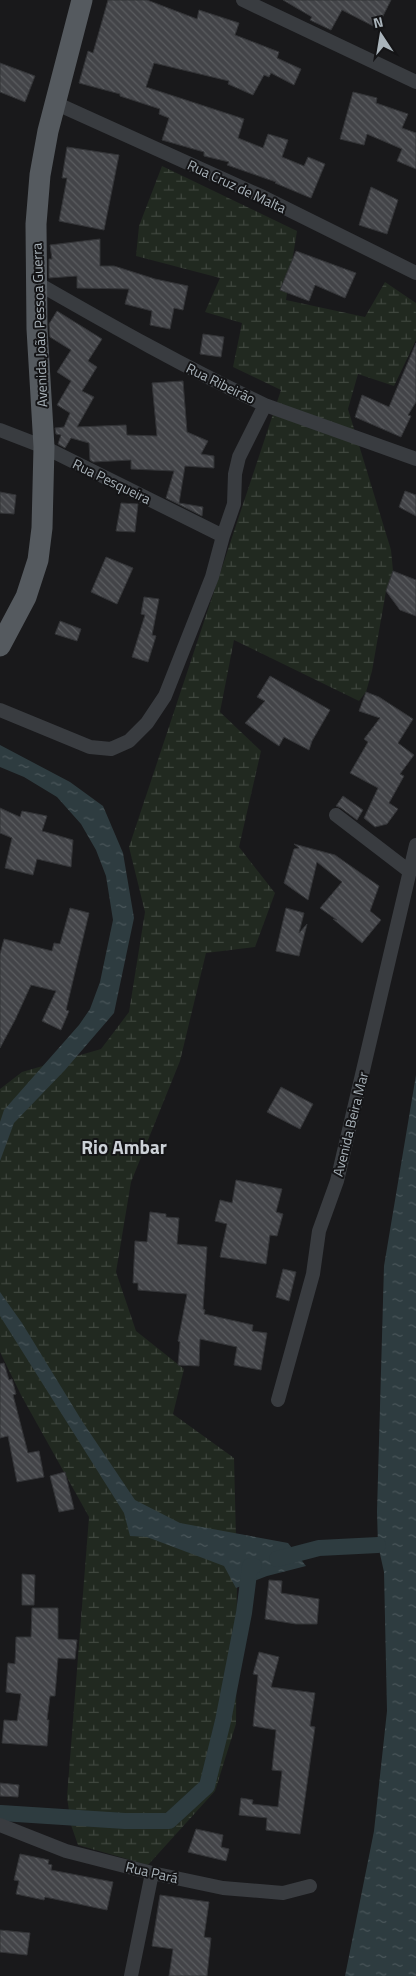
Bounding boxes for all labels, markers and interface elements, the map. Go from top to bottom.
north arrow [356,10,406,60]
text: N [371,11,385,33]
street label: Rua Cruz de Malta [184,154,290,218]
street label: Avenida João Pessoa Guerra [26,242,52,408]
street label: Rua Ribeirão [183,357,259,409]
street label: Rua Pesqueira [69,453,155,509]
street label: Avenida Beira Mar [327,1069,373,1179]
district label: Rio Ambar [81,1132,167,1161]
street label: Rua Pará [124,1856,180,1888]

